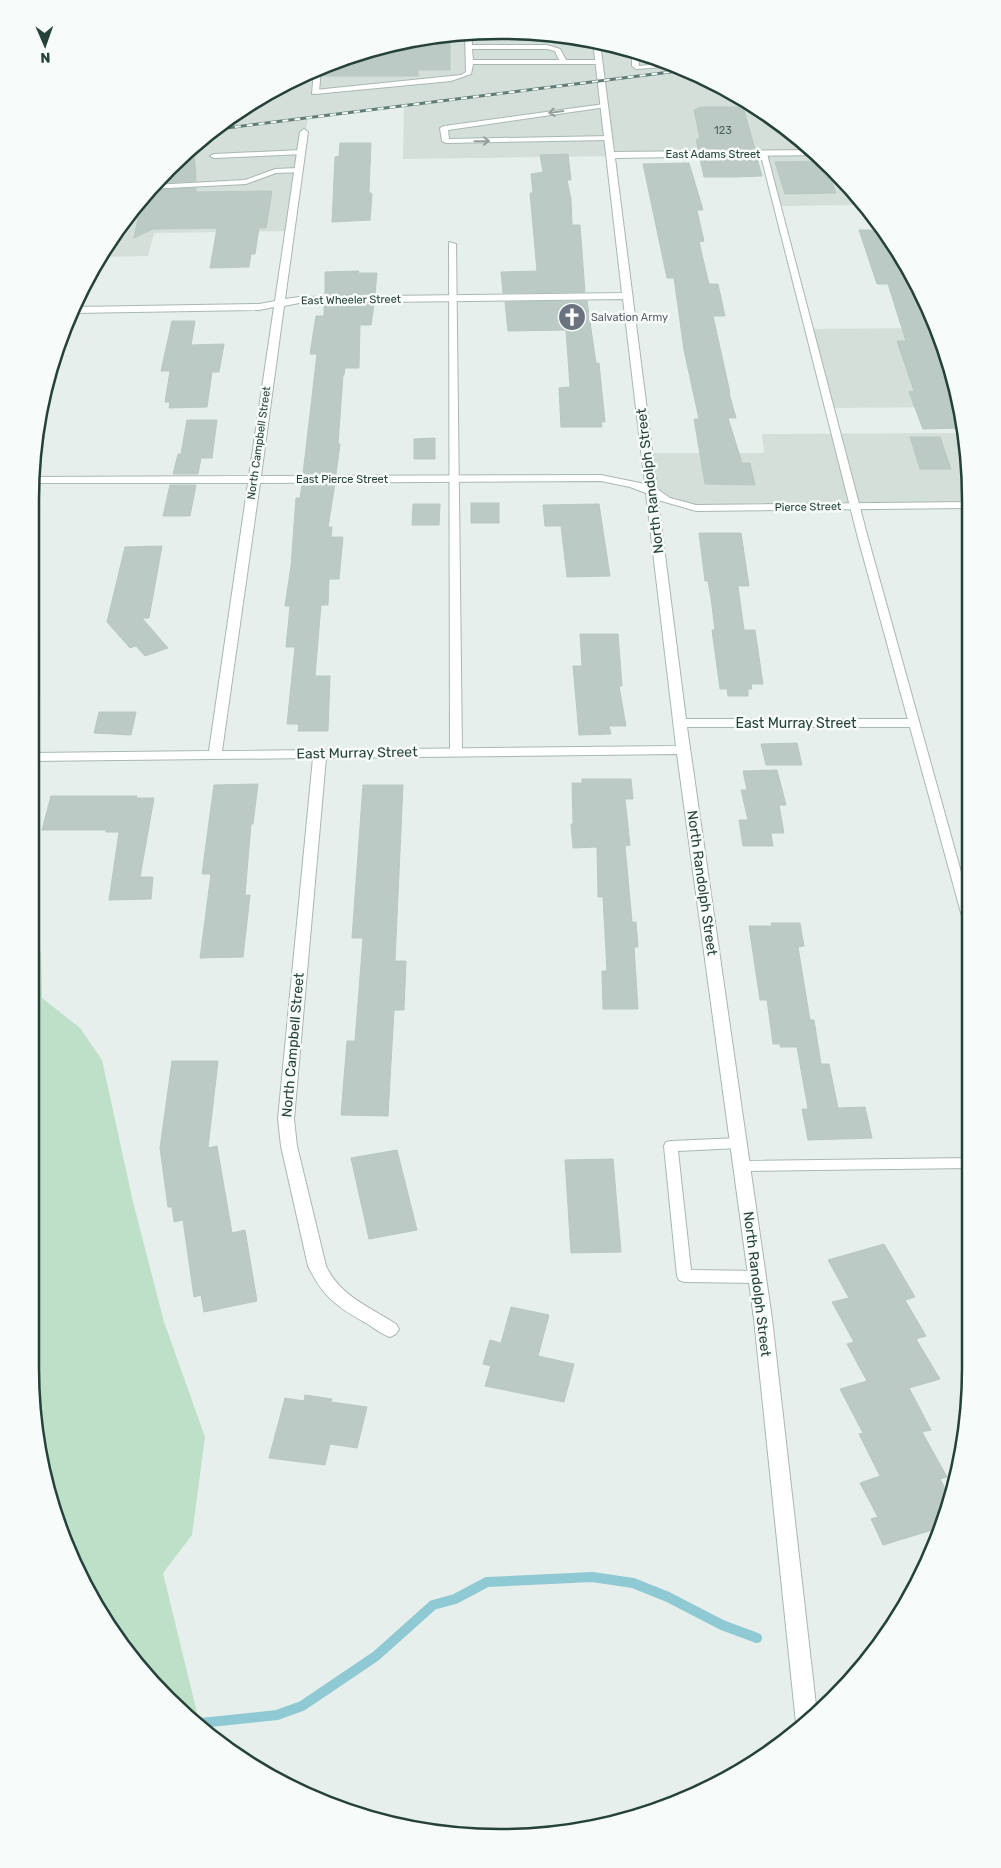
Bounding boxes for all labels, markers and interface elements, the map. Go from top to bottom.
north arrow [20,20,70,70]
text: N [40,49,51,66]
one-way arrow [548,107,564,117]
house number: 123 [714,124,732,137]
one-way arrow [474,136,490,145]
street label: East Adams Street [666,148,761,161]
street label: East Wheeler Street [301,293,402,307]
church icon: Salvation Army [557,302,587,332]
place label: Salvation Army [591,311,668,324]
street label: North Campbell Street [245,385,273,500]
street label: North Randolph Street [633,407,667,555]
street label: East Pierce Street [296,473,389,486]
street label: Pierce Street [775,500,842,514]
street label: East Murray Street [735,715,857,732]
street label: East Murray Street [296,743,418,763]
street label: North Randolph Street [683,809,721,957]
street label: North Campbell Street [278,971,308,1118]
street label: North Randolph Street [740,1210,774,1358]

